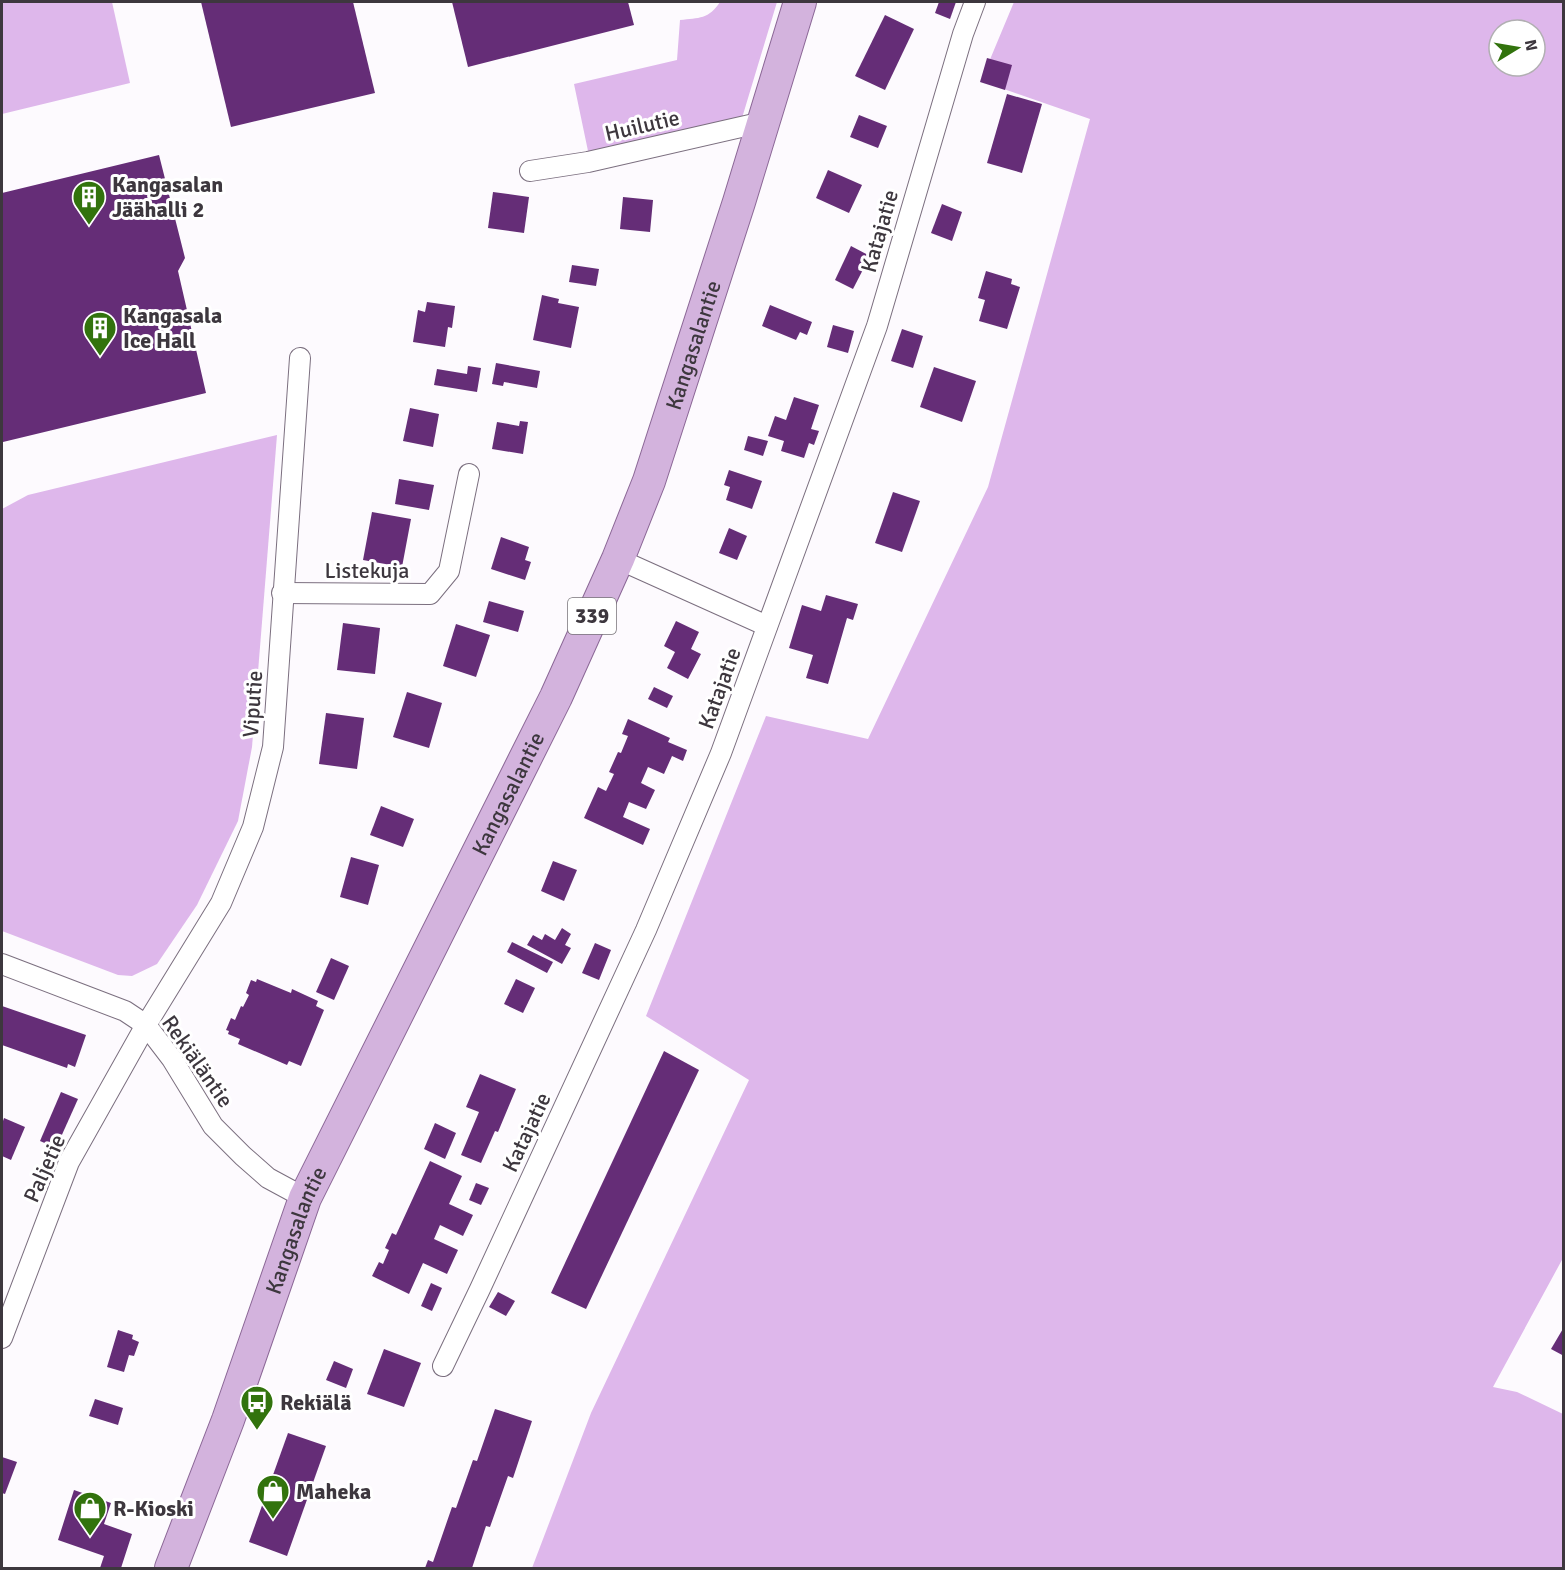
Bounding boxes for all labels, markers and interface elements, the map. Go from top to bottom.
north arrow [1487,18,1547,78]
text: N [1520,38,1542,53]
street label: Huilutie [602,104,682,147]
place label: Kangasalan Jäähalli 2 [112,171,223,223]
building icon: Kangasalan Jäähalli 2 [71,179,107,226]
street label: Katajatie [855,187,904,276]
street label: Kangasalantie [660,277,727,413]
place label: Kangasala Ice Hall [123,302,222,354]
building icon: Kangasala Ice Hall [82,310,118,357]
street label: Listekuja [324,557,410,584]
road number: 339 [568,598,616,634]
street label: Katajatie [692,644,747,733]
street label: Viputie [237,670,268,738]
street label: Kangasalantie [466,728,550,860]
street label: Rekiäläntie [156,1010,239,1113]
street label: Katajatie [496,1088,557,1176]
street label: Paljetie [18,1130,71,1206]
street label: Kangasalantie [260,1162,333,1298]
bus stop icon: Rekiälä [239,1384,275,1431]
place label: Rekiälä [280,1389,352,1416]
shop icon: Maheka [255,1473,291,1520]
place label: Maheka [296,1478,371,1505]
shop icon: R-Kioski [72,1490,108,1537]
place label: R-Kioski [113,1495,194,1522]

